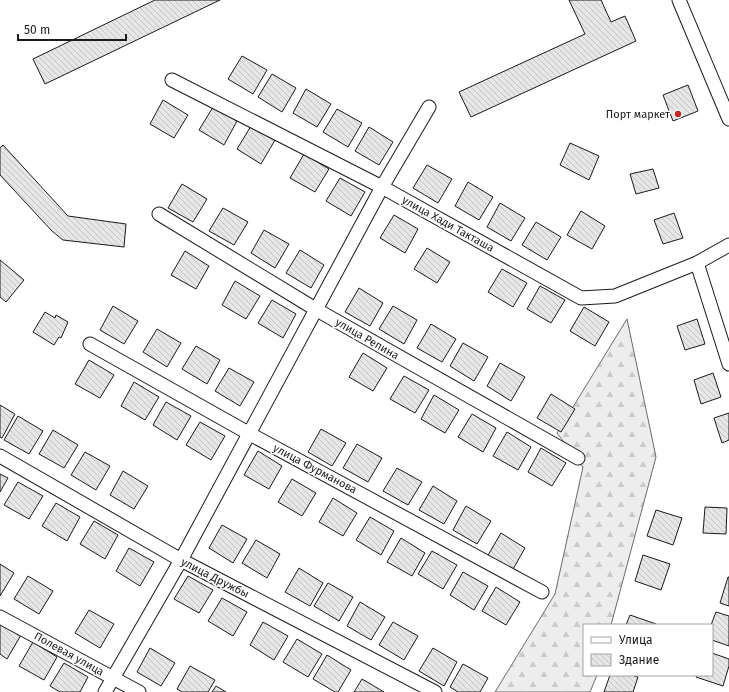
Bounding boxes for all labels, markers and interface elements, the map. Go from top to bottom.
scale bar [18,16,126,42]
text: 50 m [24,23,50,37]
place label: Порт маркет [606,108,670,121]
marker: Порт маркет [673,109,683,119]
street label: улица Хади Такташа [400,193,496,255]
street label: улица Репина [333,316,401,362]
street label: улица Фурманова [271,441,359,497]
street label: улица Дружбы [179,555,251,601]
legend [583,624,713,676]
street label: Полевая улица [32,629,106,679]
text: Улица [619,633,653,647]
text: Здание [619,653,659,667]

